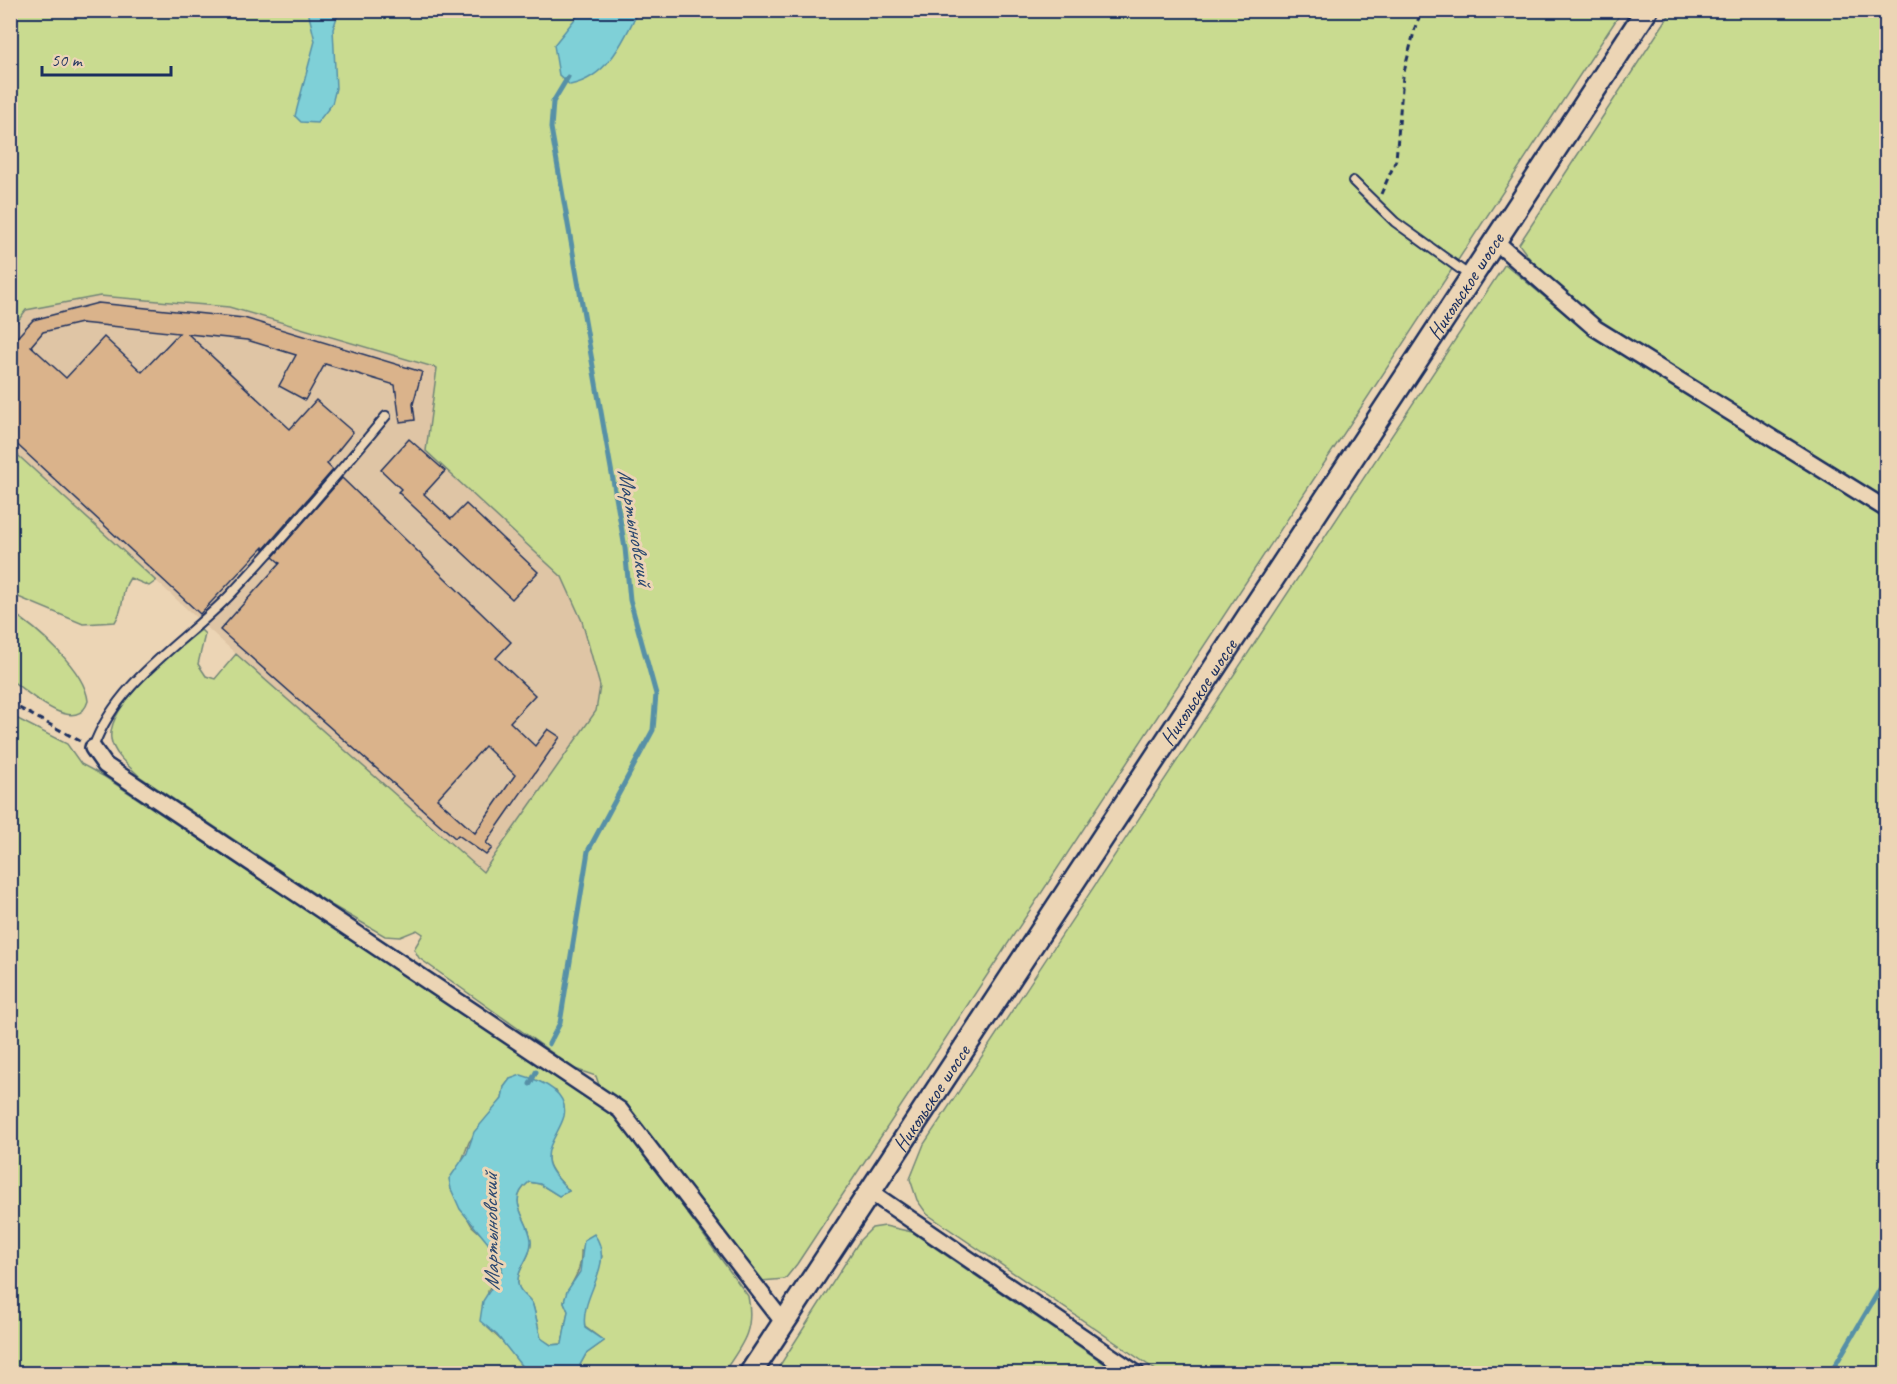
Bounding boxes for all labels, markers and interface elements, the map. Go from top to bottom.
scale bar [42,39,171,77]
text: 50 m [51,49,84,71]
street label: Никольское шоссе [1421,227,1510,344]
water label: Мартыновский [611,467,660,592]
street label: Никольское шоссе [1154,633,1243,750]
street label: Никольское шоссе [887,1039,976,1156]
water label: Мартыновский [476,1168,506,1291]

